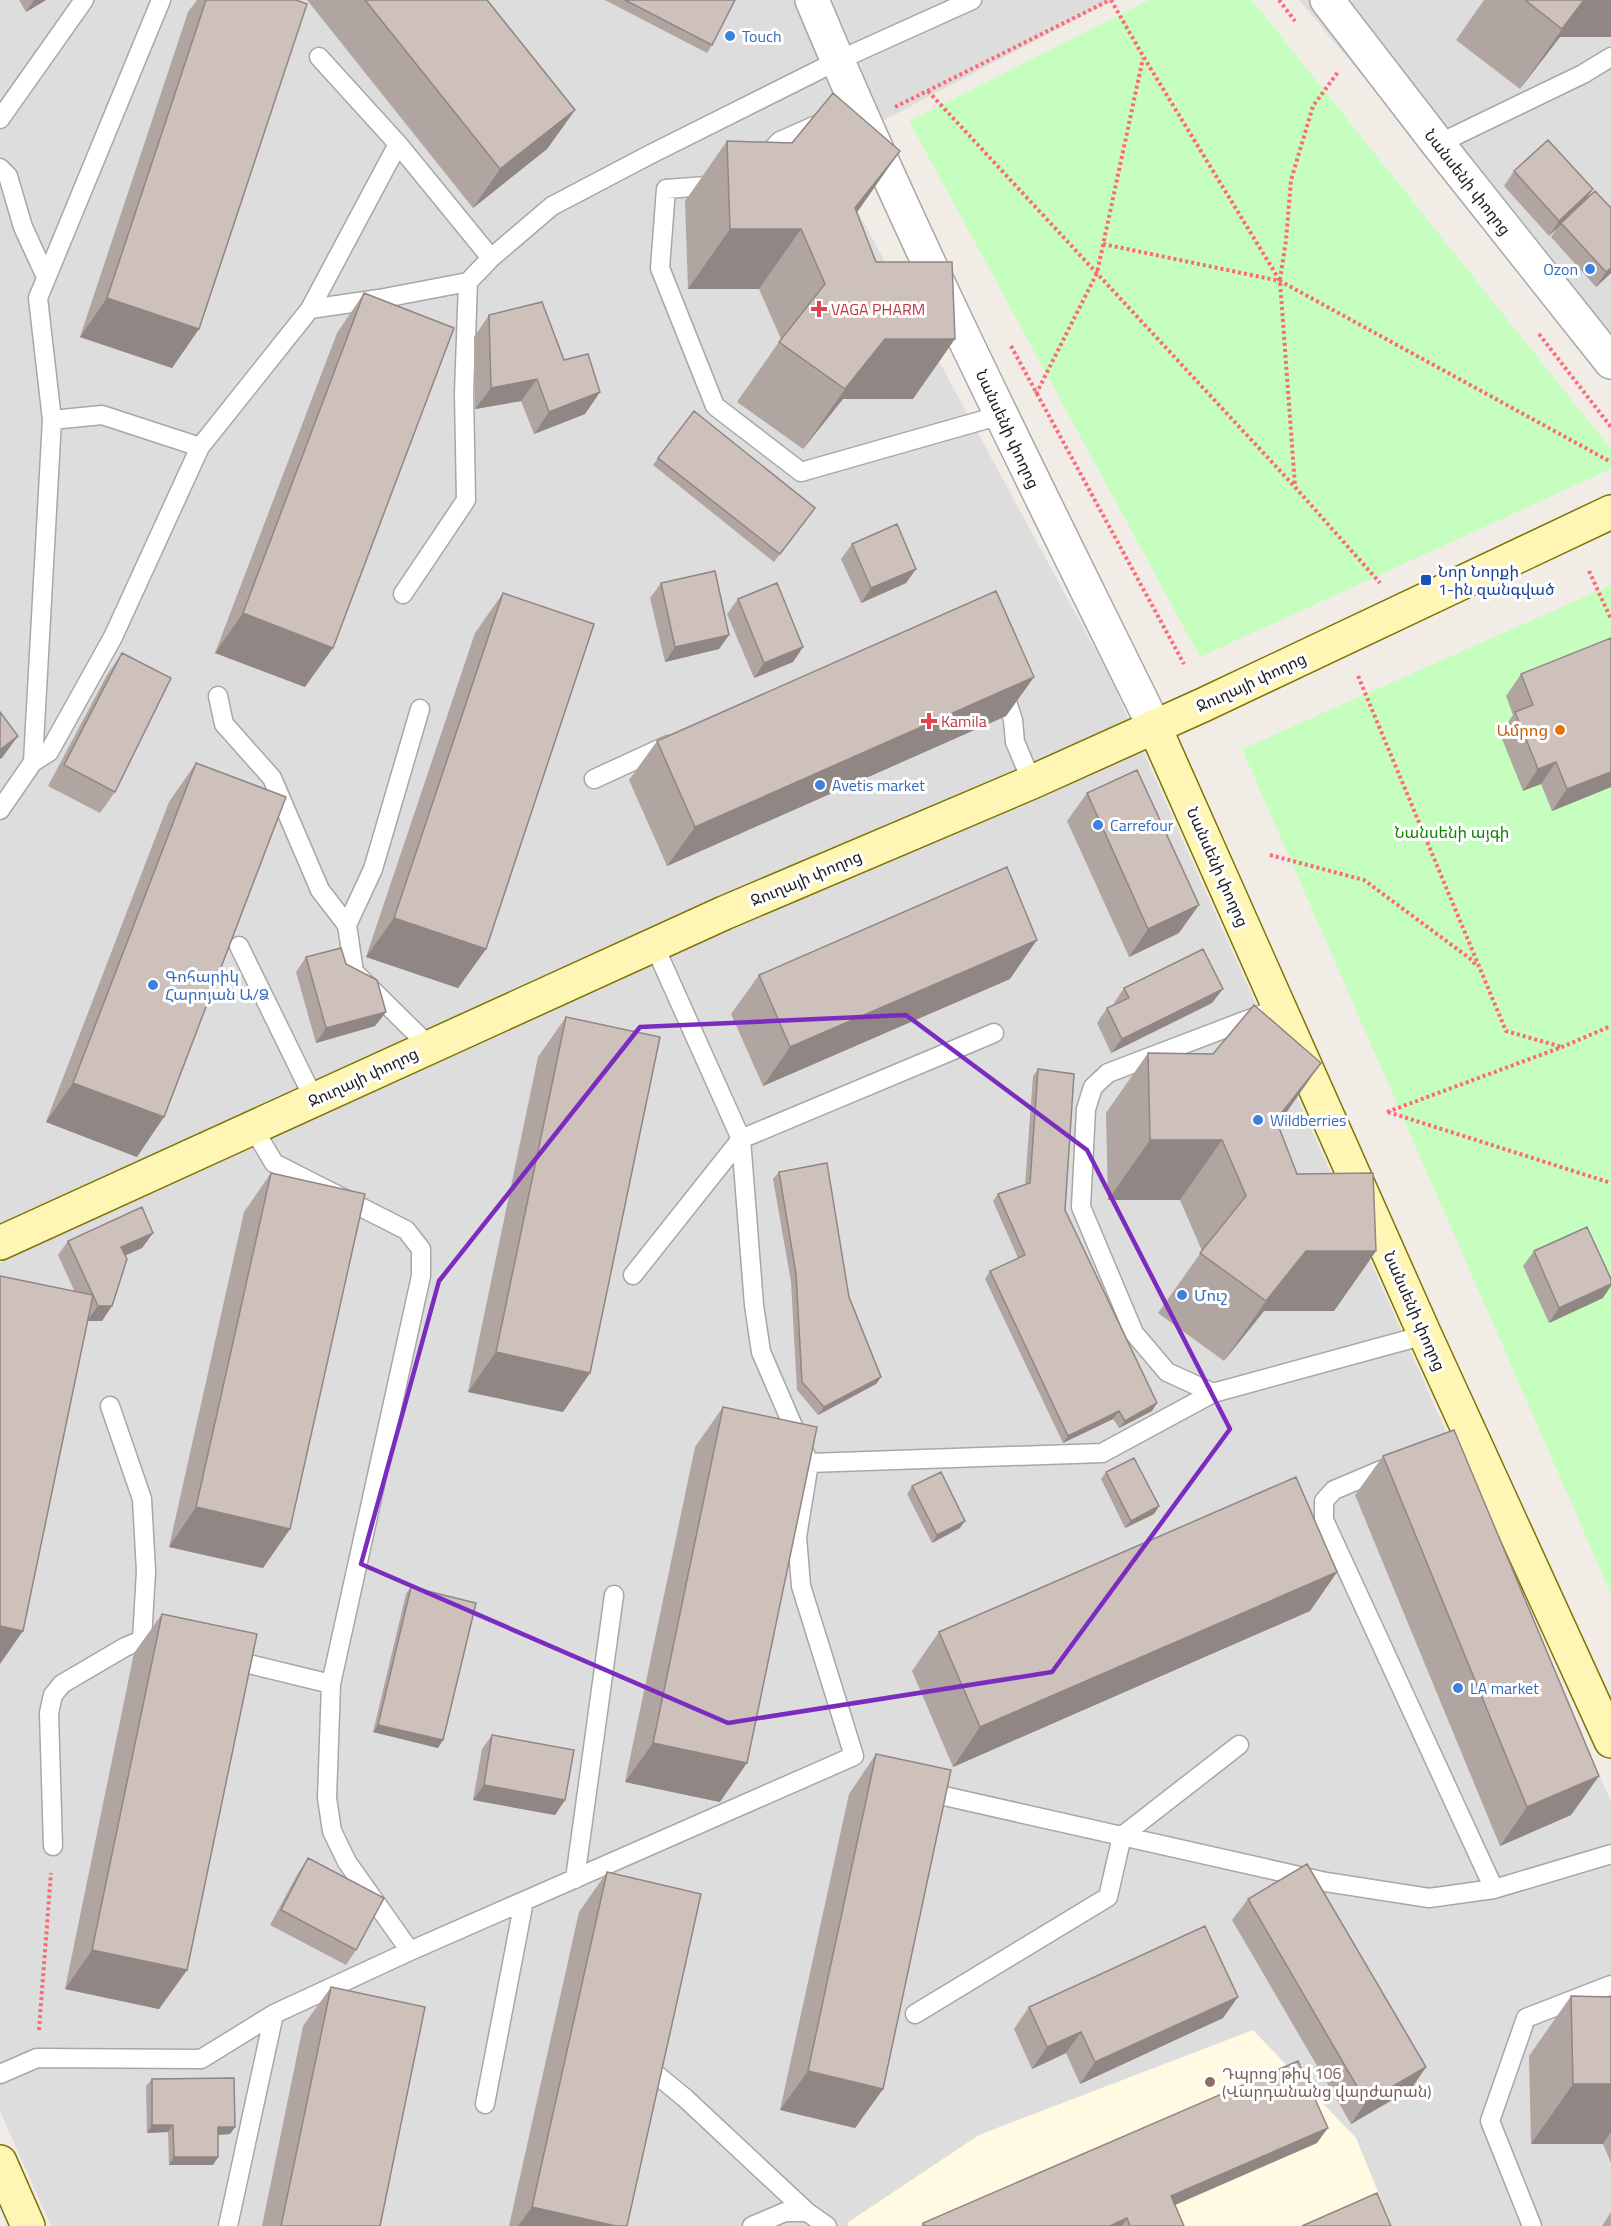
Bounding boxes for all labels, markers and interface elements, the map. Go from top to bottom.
place label: Touch [742,24,781,48]
marker: Touch [723,29,737,43]
street label: Նանսենի փողոց [1419,124,1517,240]
place label: Ozon [1543,257,1578,281]
marker: Ozon [1583,262,1597,276]
place label: VAGA PHARM [831,297,925,321]
marker: VAGA PHARM [812,302,826,316]
street label: Նանսենի փողոց [970,366,1046,492]
place label: Նոր Նորքի 1-ին զանգված [1438,559,1555,601]
marker: Նոր Նորքի 1-ին զանգված [1419,573,1433,587]
street label: Ջուղայի փողոց [1192,646,1310,718]
place label: Kamila [941,709,987,733]
marker: Kamila [922,714,936,728]
place label: Ամրոց [1496,718,1548,742]
marker: Ամրոց [1553,723,1567,737]
place label: Avetis market [832,773,925,797]
marker: Avetis market [813,778,827,792]
street label: Նանսենի փողոց [1181,803,1255,931]
place label: Carrefour [1110,813,1174,837]
marker: Carrefour [1091,818,1105,832]
park label: Նանսենի այգի [1395,820,1509,844]
street label: Ջուղայի փողոց [746,844,866,912]
place label: Գոհարիկ Հարոյան Ա/Ձ [165,964,269,1006]
marker: Գոհարիկ Հարոյան Ա/Ձ [146,978,160,992]
street label: Ջուղայի փողոց [304,1041,422,1113]
place label: Wildberries [1270,1108,1346,1132]
marker: Wildberries [1251,1113,1265,1127]
street label: Նանսենի փողոց [1378,1247,1452,1375]
place label: Մուշ [1194,1283,1228,1307]
marker: Մուշ [1175,1288,1189,1302]
place label: LA market [1470,1676,1539,1700]
marker: LA market [1451,1681,1465,1695]
place label: Դպրոց թիվ 106 (Վարդանանց վարժարան) [1222,2061,1431,2103]
marker: Դպրոց թիվ 106 (Վարդանանց վարժարան) [1203,2075,1217,2089]

